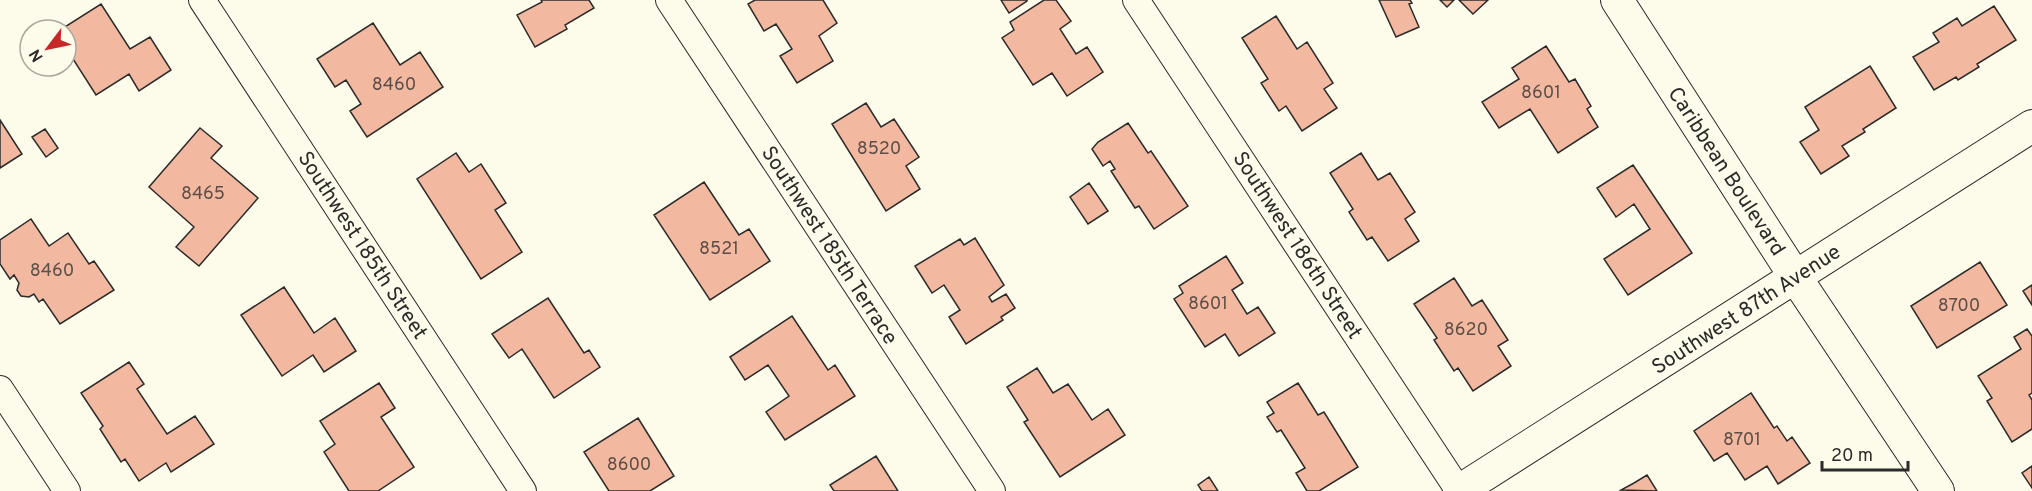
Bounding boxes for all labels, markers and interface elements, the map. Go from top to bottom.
north arrow [18,18,78,78]
text: N [25,45,49,65]
house number: 8460 [372,74,416,97]
house number: 8601 [1521,82,1561,105]
street label: Caribbean Boulevard [1661,82,1791,262]
house number: 8520 [857,138,901,161]
street label: Southwest 185th Terrace [754,141,903,350]
street label: Southwest 185th Street [291,147,433,345]
street label: Southwest 186th Street [1226,147,1368,345]
house number: 8465 [181,183,225,206]
house number: 8521 [699,238,739,261]
street label: Southwest 87th Avenue [1647,239,1846,381]
house number: 8460 [30,260,74,283]
house number: 8601 [1188,293,1228,316]
house number: 8700 [1938,295,1980,318]
house number: 8620 [1444,319,1488,342]
house number: 8701 [1723,429,1761,452]
scale bar [1822,434,1908,472]
text: 20 m [1831,445,1873,468]
house number: 8600 [607,454,651,477]

